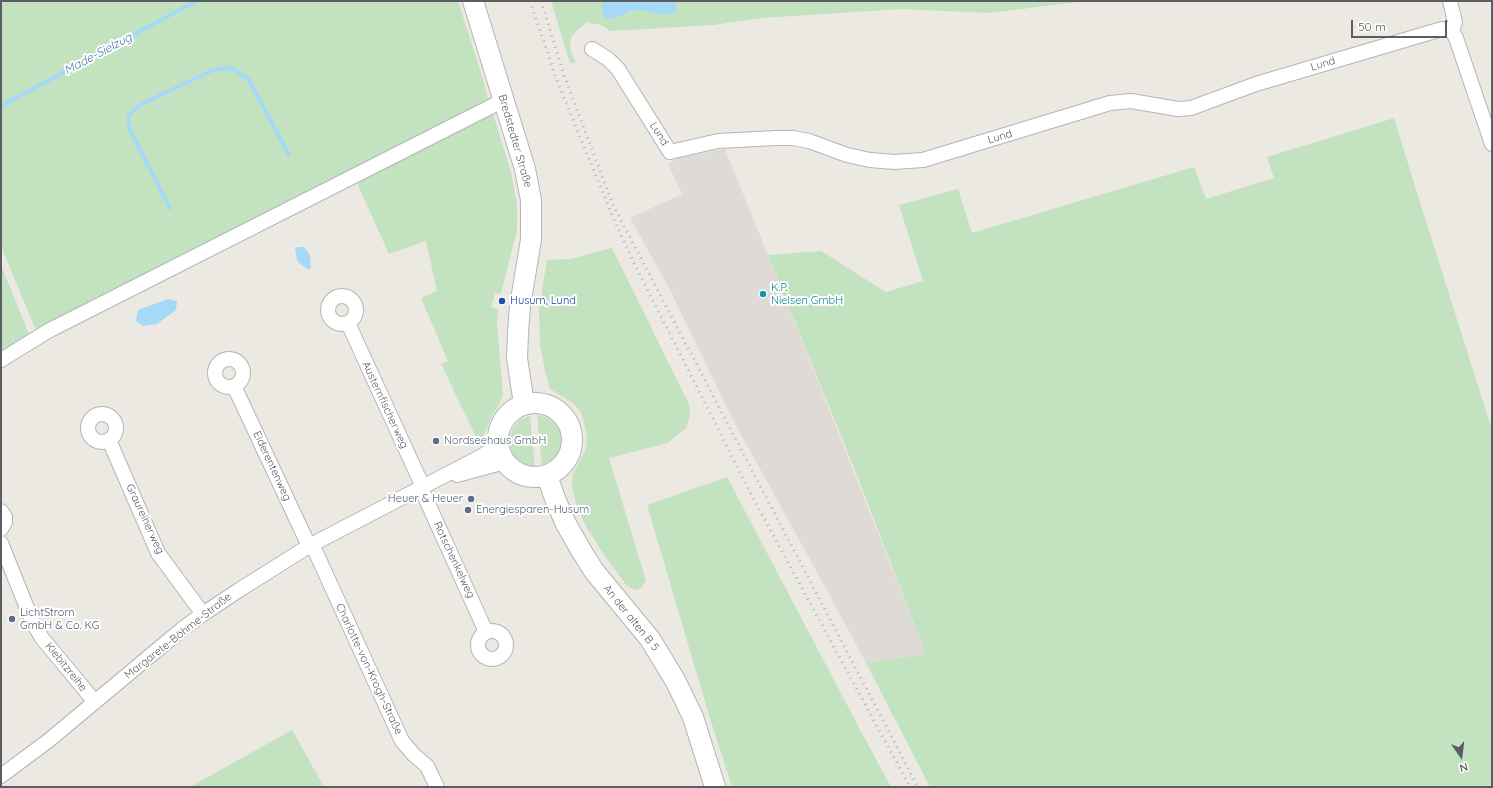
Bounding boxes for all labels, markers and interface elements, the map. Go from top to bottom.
scale bar [1353,12,1449,38]
text: 50 m [1358,19,1386,34]
water label: Made-Sielzug [62,30,134,78]
street label: Lund [1309,54,1337,74]
street label: Bredstedter Straße [495,93,535,189]
street label: Lund [647,120,671,148]
street label: Lund [986,127,1014,147]
place label: K.P. Nielsen GmbH [771,281,843,307]
marker: K.P. Nielsen GmbH [758,289,768,299]
place label: Husum, Lund [510,294,576,308]
marker: Husum, Lund [497,296,507,306]
street label: Austernfischerweg [359,359,411,451]
street label: Eiderentenweg [250,429,294,503]
place label: Nordseehaus GmbH [444,434,546,448]
marker: Nordseehaus GmbH [431,436,441,446]
street label: Graureiherweg [123,482,167,556]
place label: Heuer & Heuer [388,492,463,506]
marker: Heuer & Heuer [466,494,476,504]
place label: Energiesparen-Husum [476,503,589,517]
marker: Energiesparen-Husum [463,505,473,515]
street label: Rotschenkelweg [430,520,478,600]
street label: An der alten B 5 [600,582,662,654]
street label: Margarete-Böhme-Straße [122,590,234,682]
street label: Charlotte-von-Krogh-Straße [333,601,405,737]
place label: LichtStrom GmbH & Co. KG [20,606,99,632]
marker: LichtStrom GmbH & Co. KG [7,614,17,624]
street label: Kiebitzreihe [42,640,90,694]
north arrow [1441,736,1481,776]
text: N [1458,760,1470,775]

